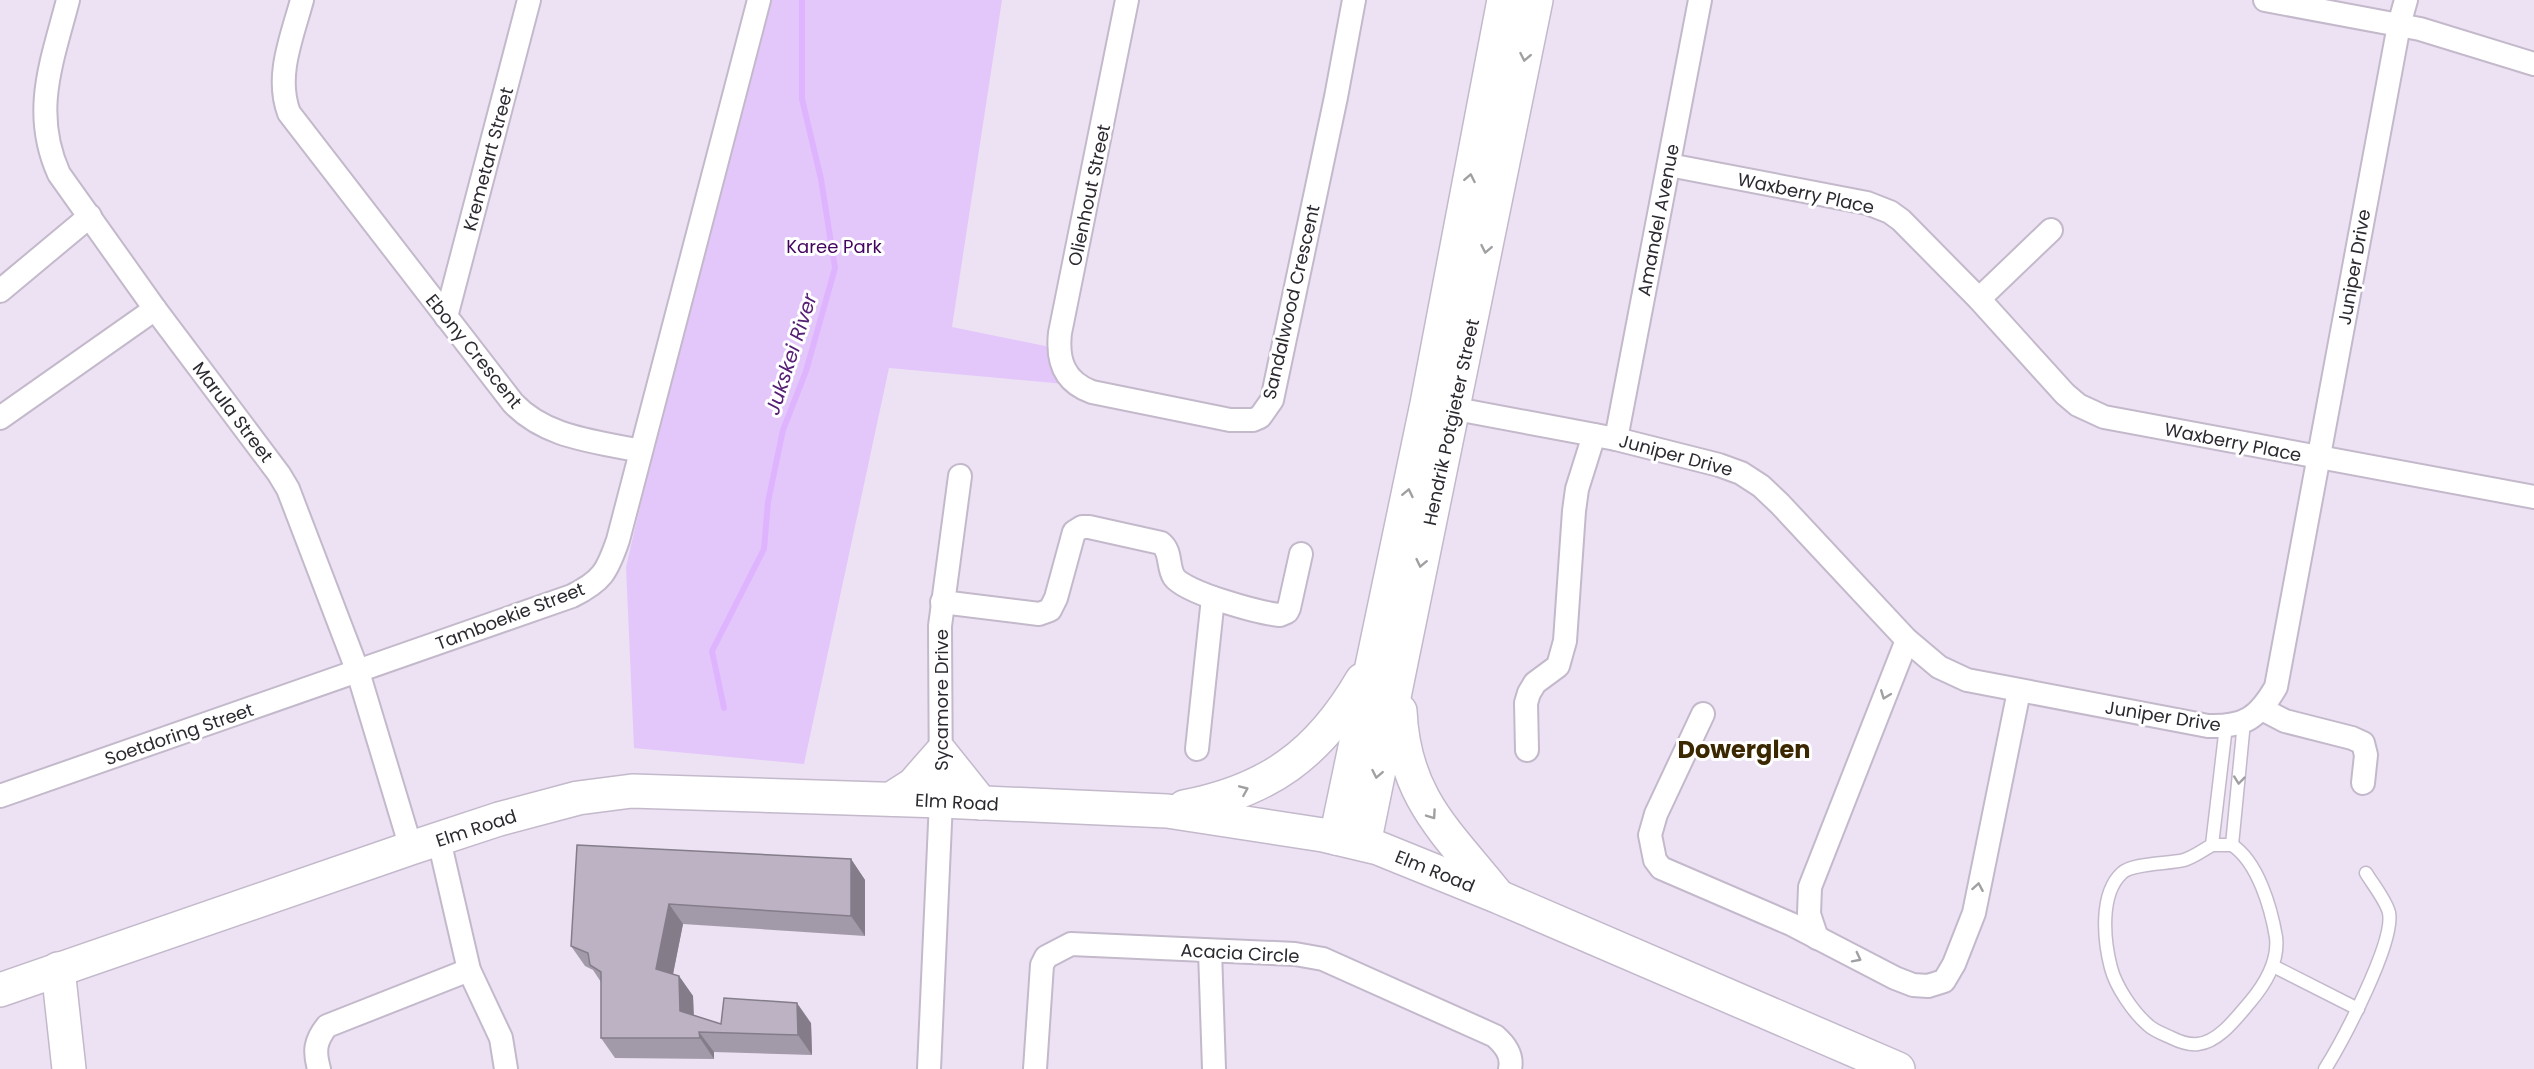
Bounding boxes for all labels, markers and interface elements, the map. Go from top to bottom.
one-way arrow [1519,52,1532,62]
street label: Kremetart Street [457,84,519,234]
street label: Olienhout Street [1062,122,1116,268]
street label: Amandel Avenue [1631,142,1685,298]
street label: Waxberry Place [1735,166,1877,220]
one-way arrow [1463,173,1476,183]
street label: Sandalwood Crescent [1256,202,1326,402]
street label: Juniper Drive [2332,207,2376,327]
park label: Karee Park [786,234,882,259]
one-way arrow [1481,243,1494,253]
street label: Ebony Crescent [420,288,528,414]
water label: Jukskei River [758,289,824,418]
street label: Hendrik Potgieter Street [1417,316,1485,528]
street label: Marula Street [187,357,279,467]
street label: Waxberry Place [2162,416,2304,468]
street label: Juniper Drive [1616,428,1736,482]
one-way arrow [1401,488,1414,498]
one-way arrow [1415,557,1428,567]
street label: Tamboekie Street [432,576,588,656]
street label: Sycamore Drive [929,629,954,771]
one-way arrow [1880,689,1892,700]
street label: Juniper Drive [2103,695,2223,737]
street label: Soetdoring Street [101,697,257,771]
district label: Dowerglen [1678,733,1810,766]
one-way arrow [1371,769,1384,779]
one-way arrow [2233,776,2246,785]
one-way arrow [1237,785,1248,797]
street label: Elm Road [914,787,1000,817]
street label: Elm Road [432,803,520,853]
one-way arrow [1425,808,1436,819]
street label: Elm Road [1391,844,1479,898]
one-way arrow [1971,883,1984,893]
street label: Acacia Circle [1180,937,1300,969]
one-way arrow [1850,951,1861,962]

